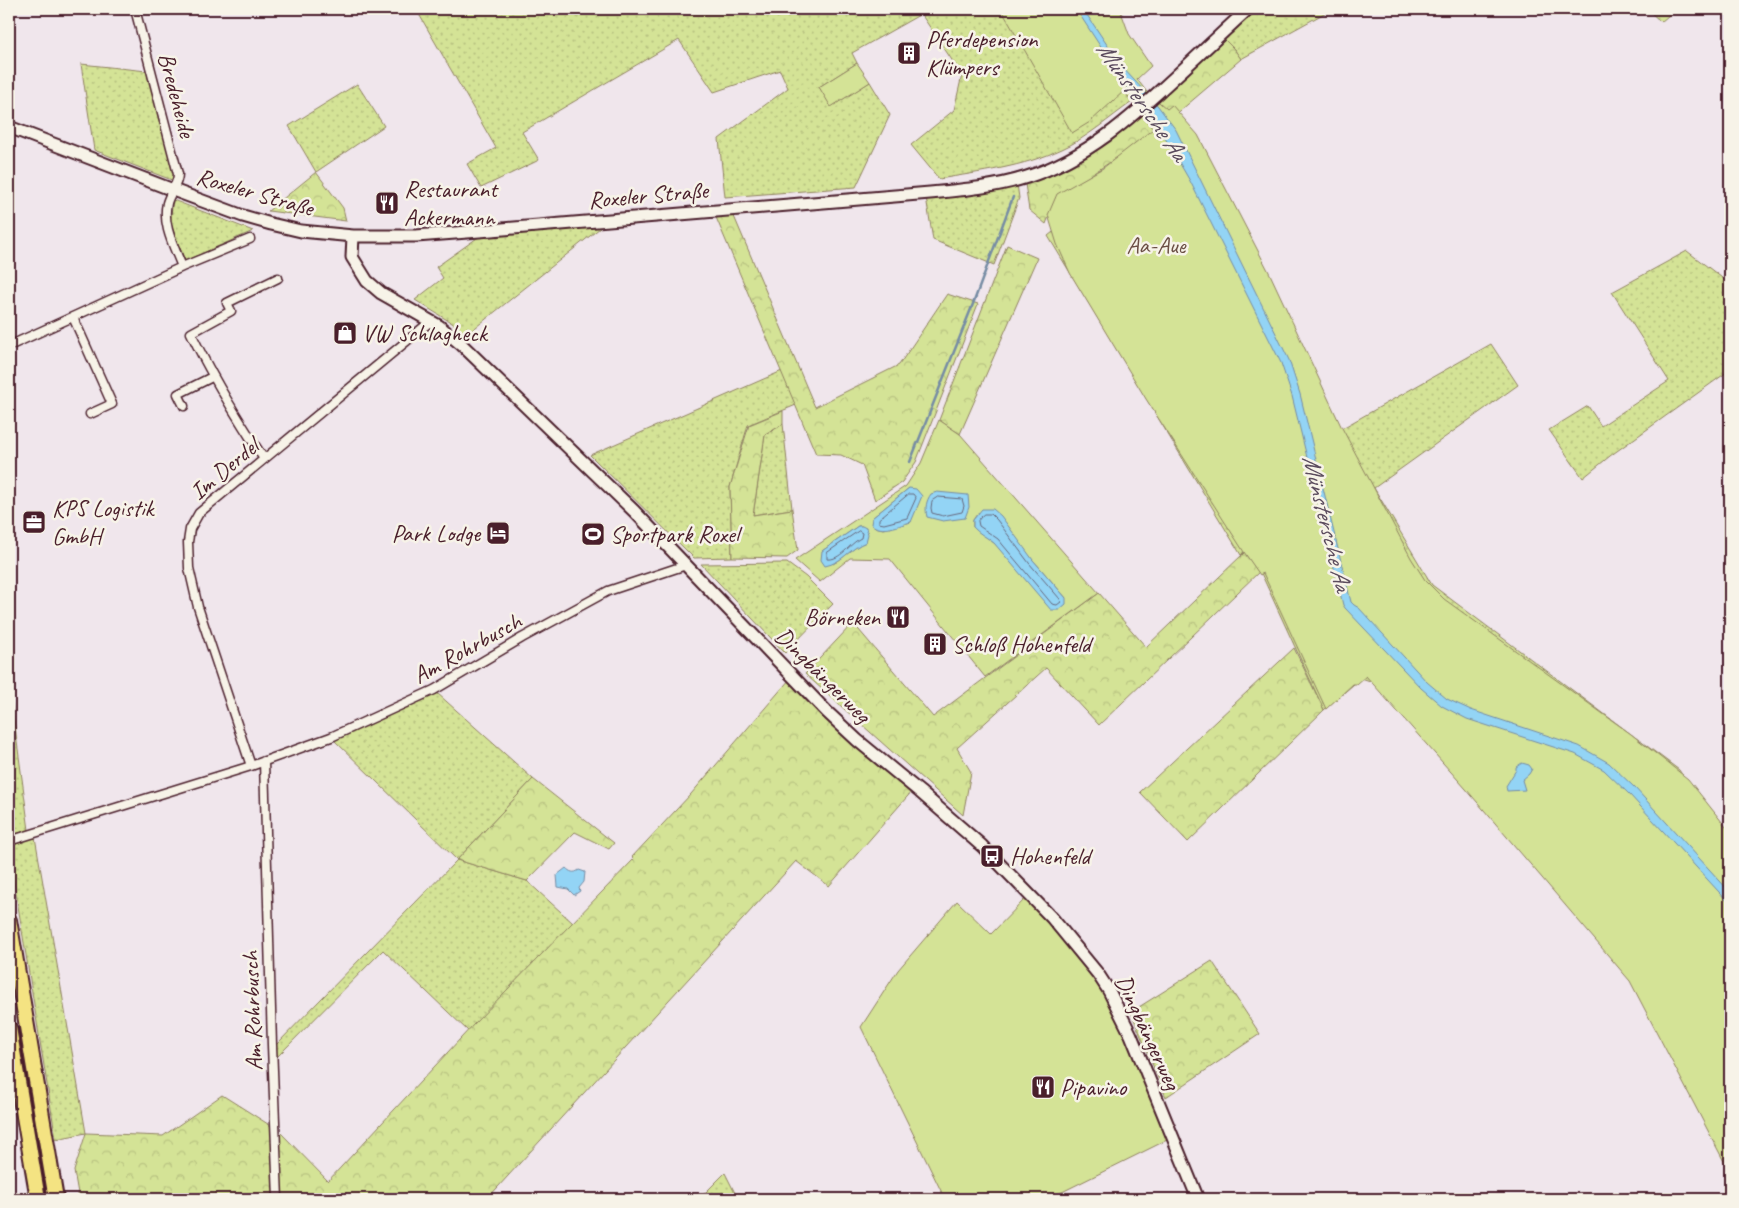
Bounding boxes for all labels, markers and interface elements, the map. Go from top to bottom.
place label: Pferdepension Klümpers [926,24,1039,82]
water label: Münstersche Aa [1089,35,1197,169]
building icon: Pferdepension Klümpers [896,40,922,66]
street label: Bredeheide [151,49,203,143]
street label: Roxeler Straße [193,161,319,224]
place label: Restaurant Ackermann [404,174,499,232]
street label: Roxeler Straße [587,175,711,215]
restaurant icon: Restaurant Ackermann [374,190,400,216]
park label: Aa-Aue [1127,230,1188,260]
place label: VW Schlagheck [362,318,489,348]
shop icon: VW Schlagheck [332,320,358,346]
street label: Im Derdel [183,429,268,506]
water label: Münstersche Aa [1295,452,1360,597]
place label: KPS Logistik GmbH [52,493,156,551]
office icon: KPS Logistik GmbH [21,509,47,535]
place label: Park Lodge [392,518,482,548]
place label: Sportpark Roxel [610,519,743,549]
hotel icon: Park Lodge [485,520,511,546]
sports icon: Sportpark Roxel [580,521,606,547]
place label: Börneken [804,602,881,632]
restaurant icon: Börneken [885,604,911,630]
street label: Am Rohrbusch [407,605,528,690]
street label: Dingbängerweg [769,621,879,731]
place label: Schloß Hohenfeld [952,629,1094,659]
building icon: Schloß Hohenfeld [922,631,948,657]
place label: Hohenfeld [1010,841,1094,871]
bus stop icon: Hohenfeld [979,843,1005,869]
street label: Am Rohrbusch [235,949,269,1071]
street label: Dingbängerweg [1108,970,1189,1097]
place label: Pipavino [1060,1072,1128,1102]
restaurant icon: Pipavino [1030,1074,1056,1100]

